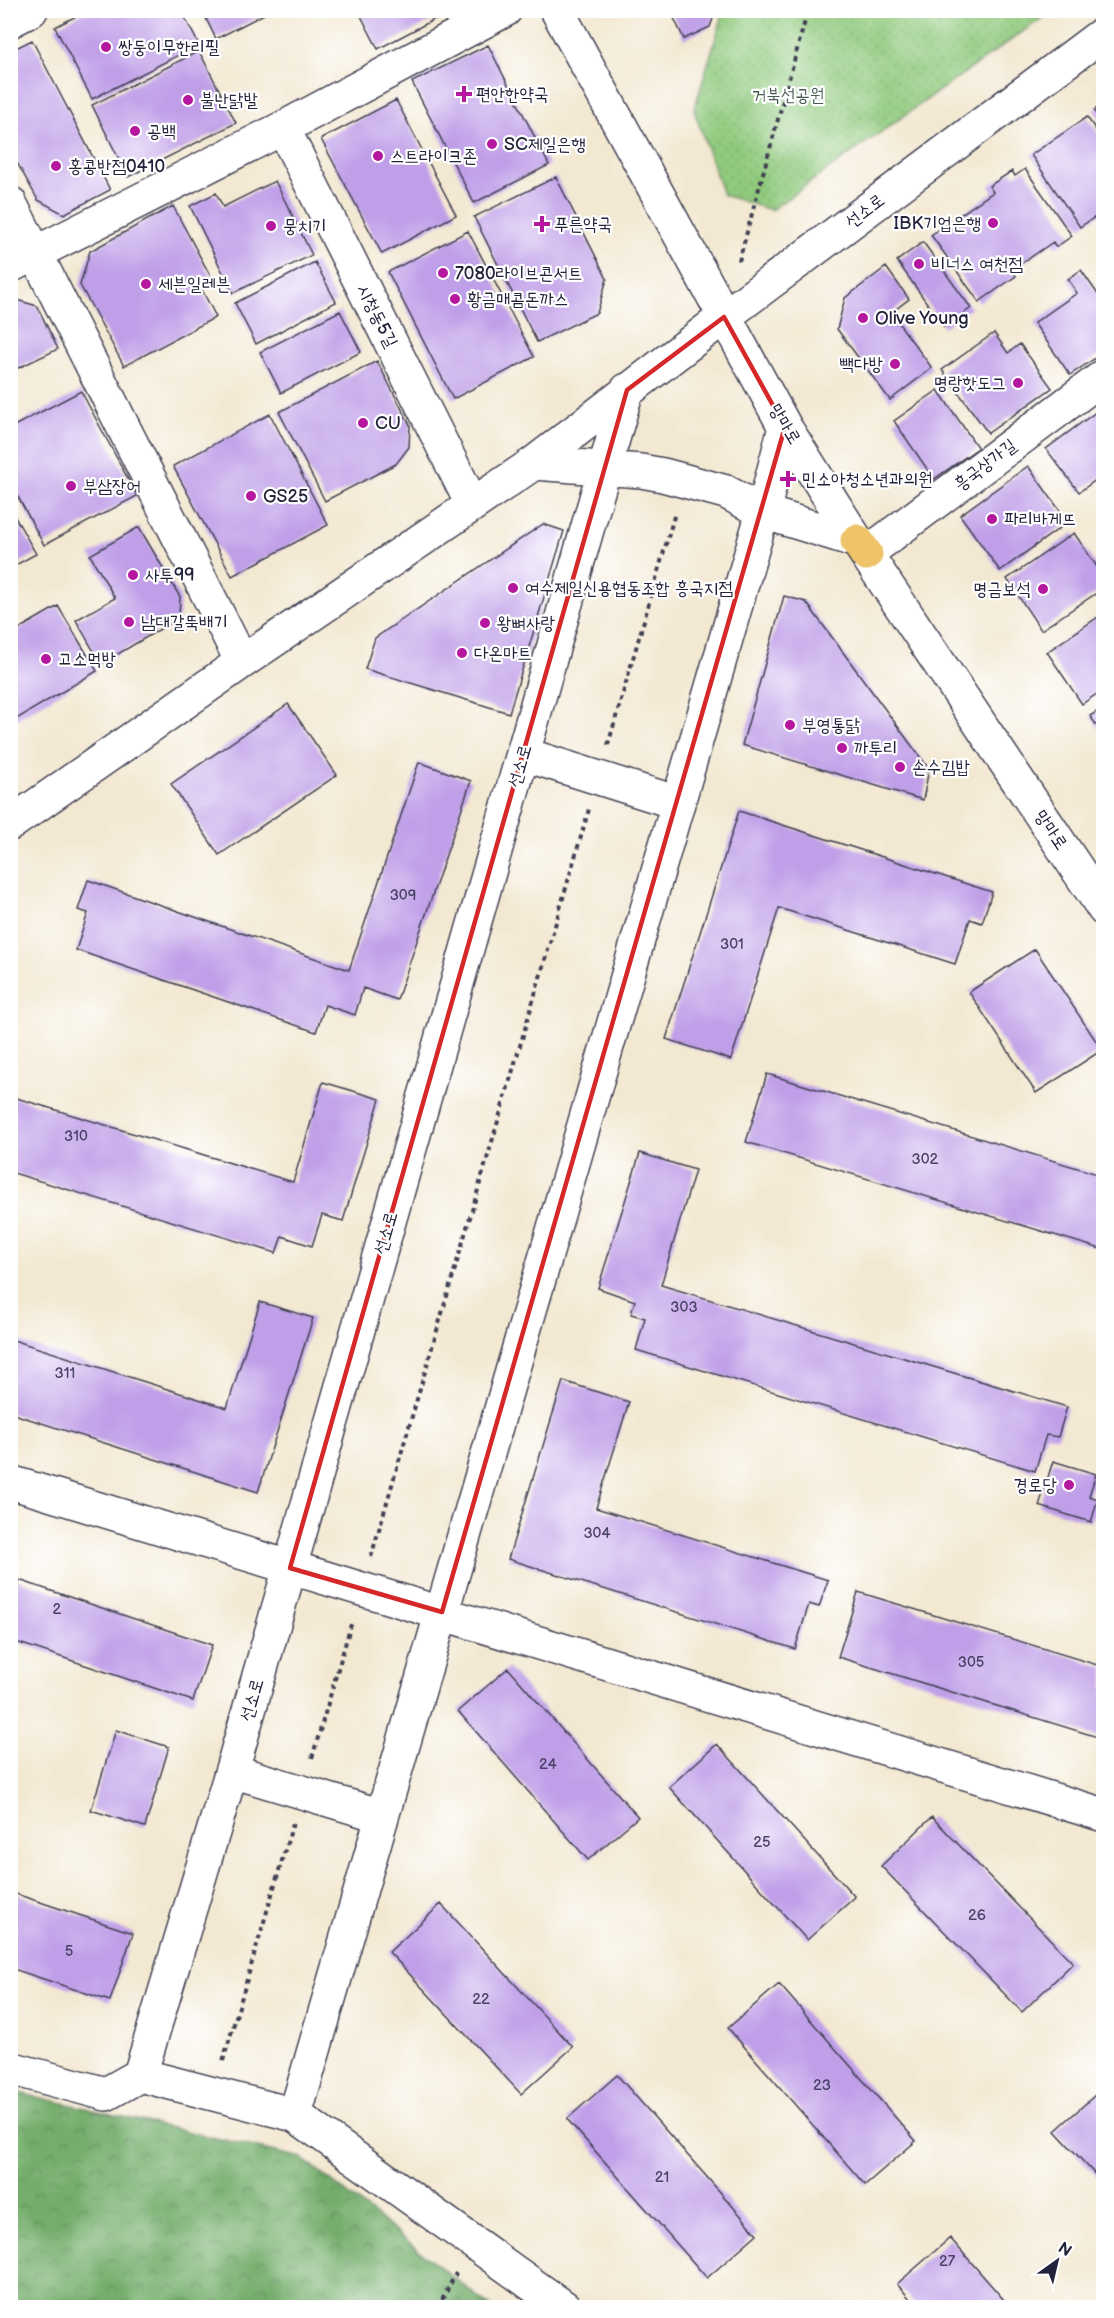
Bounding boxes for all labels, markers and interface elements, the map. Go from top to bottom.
place label: 쌍둥이무한리필 [118,37,220,58]
marker: 쌍둥이무한리필 [99,40,113,54]
place label: 편안한약국 [476,84,548,105]
park label: 거북선공원 [752,85,824,106]
marker: 편안한약국 [457,87,471,101]
place label: 불난닭발 [200,90,258,111]
marker: 불난닭발 [181,93,195,107]
place label: 공백 [147,121,176,142]
marker: 공백 [128,124,142,138]
place label: SC제일은행 [504,134,586,155]
marker: SC제일은행 [485,137,499,151]
place label: 스트라이크존 [390,146,477,167]
marker: 스트라이크존 [371,149,385,163]
place label: 홍콩반점0410 [68,156,165,177]
marker: 홍콩반점0410 [49,159,63,173]
street label: 선소로 [841,190,889,232]
place label: IBK기업은행 [894,213,981,234]
place label: 푸른약국 [554,214,612,235]
place label: 뭉치기 [283,216,326,237]
marker: IBK기업은행 [986,216,1000,230]
marker: 푸른약국 [535,217,549,231]
marker: 뭉치기 [264,219,278,233]
place label: 비너스 여천점 [931,254,1023,275]
marker: 비너스 여천점 [912,257,926,271]
place label: 7080라이브콘서트 [455,263,582,284]
marker: 7080라이브콘서트 [436,266,450,280]
place label: 세븐일레븐 [158,274,230,295]
marker: 세븐일레븐 [139,277,153,291]
street label: 시청동5길 [352,281,402,352]
place label: 황금매콤돈까스 [467,289,568,310]
marker: 황금매콤돈까스 [448,292,462,306]
place label: Olive Young [875,308,969,329]
marker: Olive Young [856,311,870,325]
place label: 빽다방 [840,354,884,375]
marker: 빽다방 [888,357,902,371]
place label: 명랑핫도그 [934,373,1006,394]
marker: 명랑핫도그 [1011,376,1025,390]
street label: 망마로 [765,400,805,448]
place label: CU [375,413,401,434]
marker: CU [356,416,370,430]
street label: 흥국상가길 [950,435,1021,495]
place label: 민소아청소년과의원 [802,469,932,490]
marker: 민소아청소년과의원 [779,470,797,488]
place label: 부삼장어 [83,476,141,497]
marker: 부삼장어 [64,479,78,493]
place label: GS25 [263,486,308,507]
marker: GS25 [244,489,258,503]
place label: 파리바게뜨 [1004,509,1076,530]
marker: 파리바게뜨 [985,512,999,526]
place label: 사투99 [145,565,195,586]
marker: 사투99 [126,568,140,582]
place label: 여수제일신용협동조합 흥국지점 [525,578,733,599]
place label: 명금보석 [973,579,1031,600]
marker: 여수제일신용협동조합 흥국지점 [506,581,520,595]
marker: 명금보석 [1036,582,1050,596]
place label: 남대갈뚝배기 [141,612,228,633]
place label: 왕뼈사랑 [497,613,555,634]
marker: 남대갈뚝배기 [122,615,136,629]
marker: 왕뼈사랑 [478,616,492,630]
place label: 다온마트 [474,643,532,664]
marker: 다온마트 [455,646,469,660]
place label: 고소먹방 [58,649,116,670]
marker: 고소먹방 [39,652,53,666]
place label: 부영통닭 [802,715,860,736]
marker: 부영통닭 [783,718,797,732]
place label: 까투리 [854,738,897,759]
marker: 까투리 [835,741,849,755]
street label: 선소로 [504,742,536,790]
place label: 손수김밥 [912,757,970,778]
marker: 손수김밥 [893,760,907,774]
street label: 망마로 [1030,806,1072,854]
house number: 309 [390,886,416,905]
house number: 301 [720,935,744,954]
house number: 310 [64,1127,88,1146]
house number: 302 [912,1150,939,1169]
street label: 선소로 [370,1209,402,1257]
house number: 303 [670,1298,698,1317]
house number: 311 [55,1364,75,1383]
place label: 경로당 [1014,1475,1058,1496]
marker: 경로당 [1062,1478,1076,1492]
house number: 304 [583,1524,611,1543]
house number: 2 [53,1600,62,1619]
house number: 305 [958,1653,984,1672]
street label: 선소로 [236,1676,268,1724]
house number: 24 [539,1755,557,1774]
house number: 25 [753,1833,771,1852]
house number: 26 [968,1906,986,1925]
house number: 5 [65,1942,73,1961]
house number: 22 [472,1990,490,2009]
house number: 23 [813,2076,831,2095]
house number: 21 [655,2168,669,2187]
north arrow [1027,2231,1087,2291]
text: N [1054,2239,1075,2261]
house number: 27 [939,2252,956,2271]

